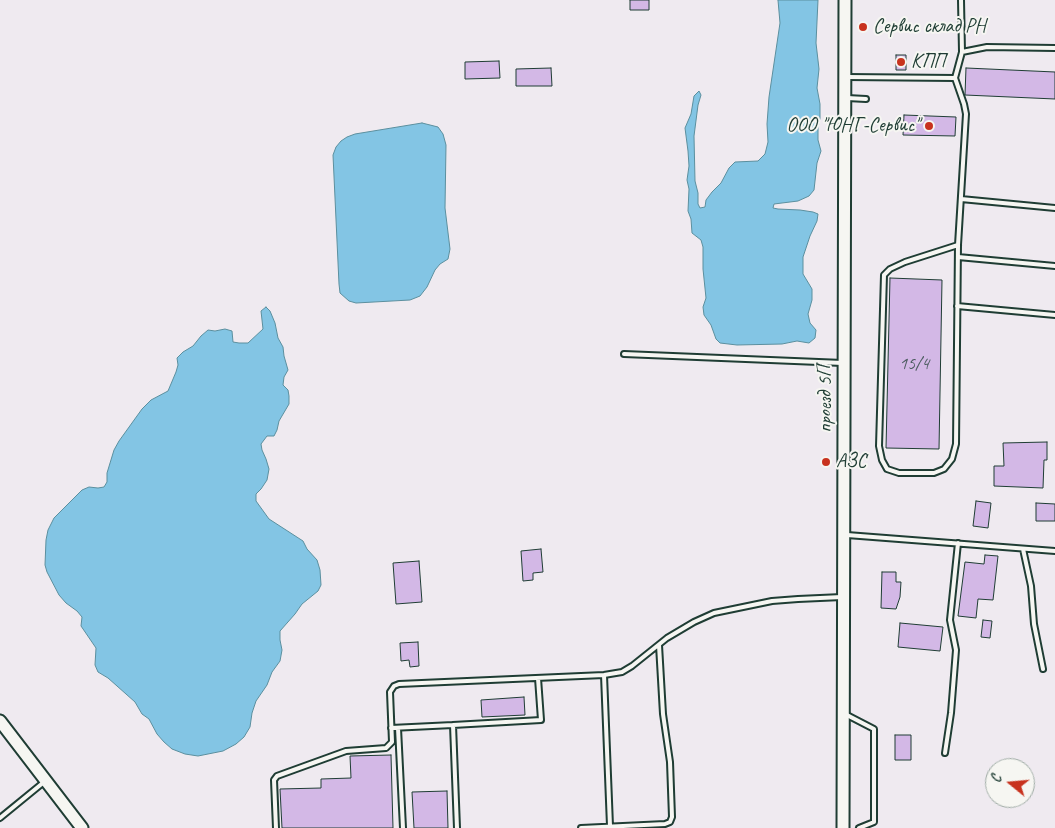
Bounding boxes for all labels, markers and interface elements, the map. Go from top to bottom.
place label: Сервис склад РН [873,15,986,39]
marker: Сервис склад РН [857,21,869,33]
place label: КПП [911,50,945,74]
marker: КПП [895,56,907,68]
place label: ООО "ЮНГ-Сервис" [787,114,919,138]
marker: ООО "ЮНГ-Сервис" [923,120,935,132]
house number: 15/4 [899,353,929,375]
street label: проезд 5П [814,365,838,433]
place label: АЗС [836,450,866,474]
marker: АЗС [820,456,832,468]
north arrow [985,758,1035,808]
text: С [987,773,1005,785]

